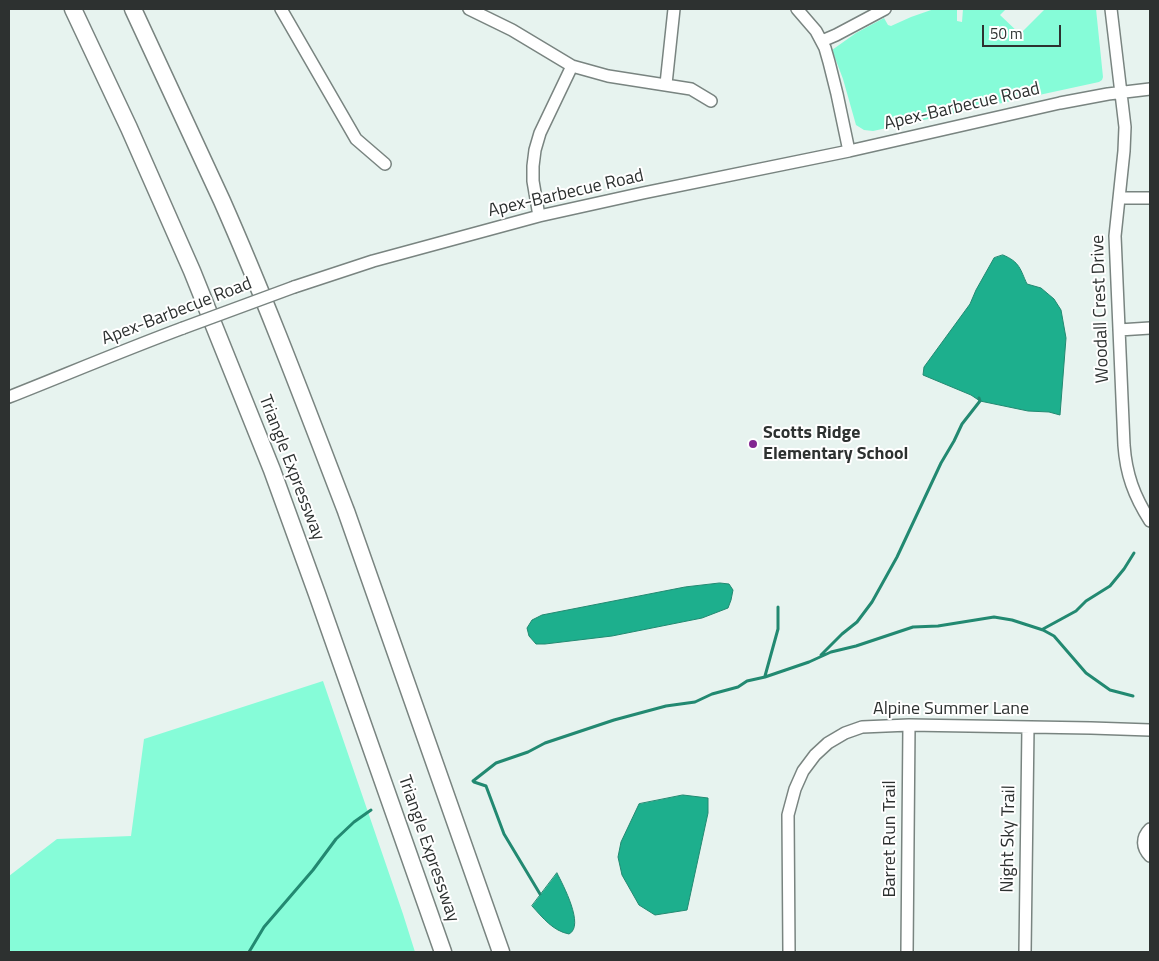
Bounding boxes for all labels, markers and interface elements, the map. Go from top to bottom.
scale bar [984,15,1063,47]
text: 50 m [990,22,1023,45]
street label: Apex-Barbecue Road [882,79,1042,135]
street label: Apex-Barbecue Road [486,166,646,222]
street label: Woodall Crest Drive [1088,235,1114,383]
street label: Apex-Barbecue Road [99,273,255,351]
street label: Triangle Expressway [253,392,329,544]
place label: Scotts Ridge Elementary School [763,423,908,466]
marker: Scotts Ridge Elementary School [747,438,759,450]
street label: Alpine Summer Lane [873,699,1029,721]
street label: Triangle Expressway [393,773,463,925]
street label: Barret Run Trail [880,780,902,898]
street label: Night Sky Trail [997,785,1021,893]

